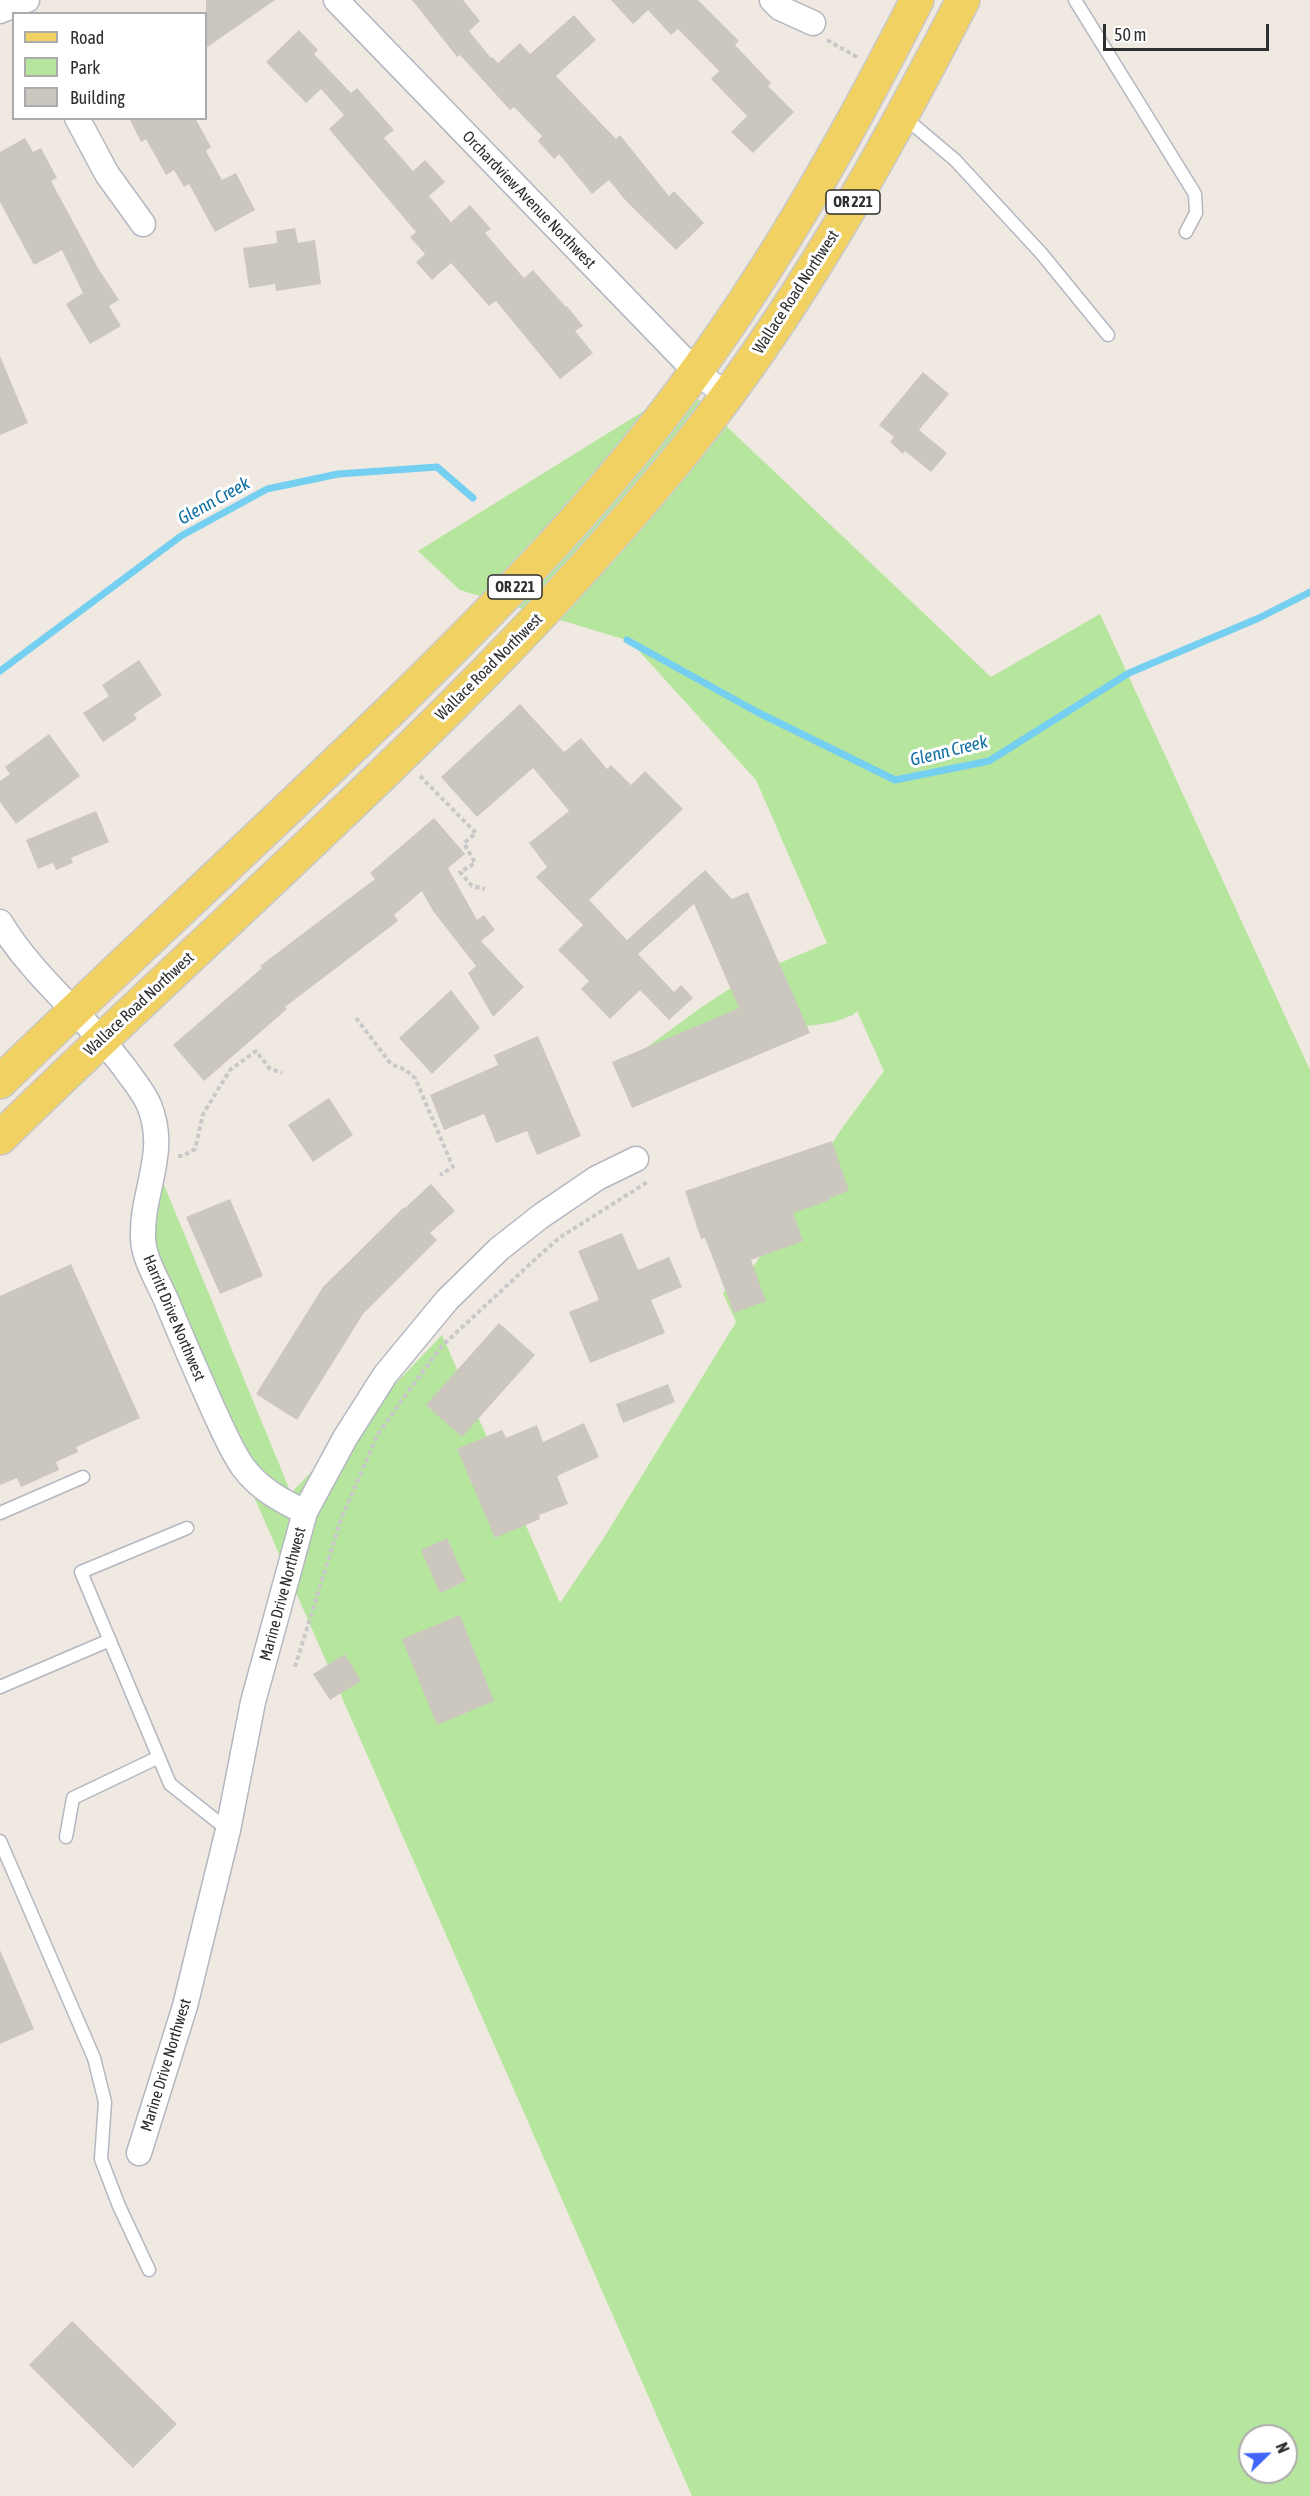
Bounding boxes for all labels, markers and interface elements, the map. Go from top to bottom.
legend [12,12,207,120]
scale bar [1106,12,1272,50]
text: 50 m [1114,24,1146,45]
text: Road [70,27,104,48]
text: Park [70,57,100,78]
text: Building [70,87,125,108]
street label: Orchardview Avenue Northwest [458,127,600,273]
road number: OR 221 [826,190,880,214]
street label: Wallace Road Northwest [749,227,843,357]
water label: Glenn Creek [174,472,254,530]
road number: OR 221 [488,575,542,599]
street label: Wallace Road Northwest [432,610,546,724]
water label: Glenn Creek [908,731,990,771]
street label: Wallace Road Northwest [80,948,198,1060]
street label: Harritt Drive Northwest [139,1252,209,1384]
street label: Marine Drive Northwest [256,1525,310,1663]
street label: Marine Drive Northwest [137,1996,195,2134]
north arrow [1238,2424,1298,2484]
text: N [1273,2440,1293,2456]

